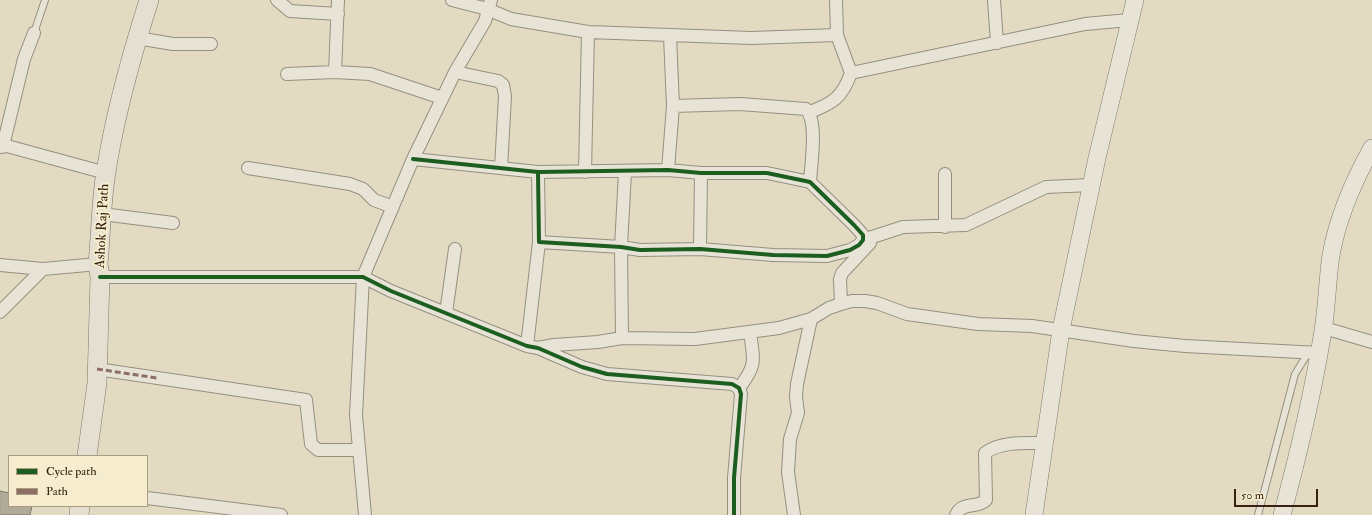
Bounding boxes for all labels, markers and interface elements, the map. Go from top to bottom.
street label: Ashok Raj Path [92,183,114,269]
legend [8,455,148,507]
text: Cycle path [46,464,96,479]
scale bar [1236,481,1320,507]
text: Path [46,484,68,499]
text: 50 m [1241,488,1264,503]

